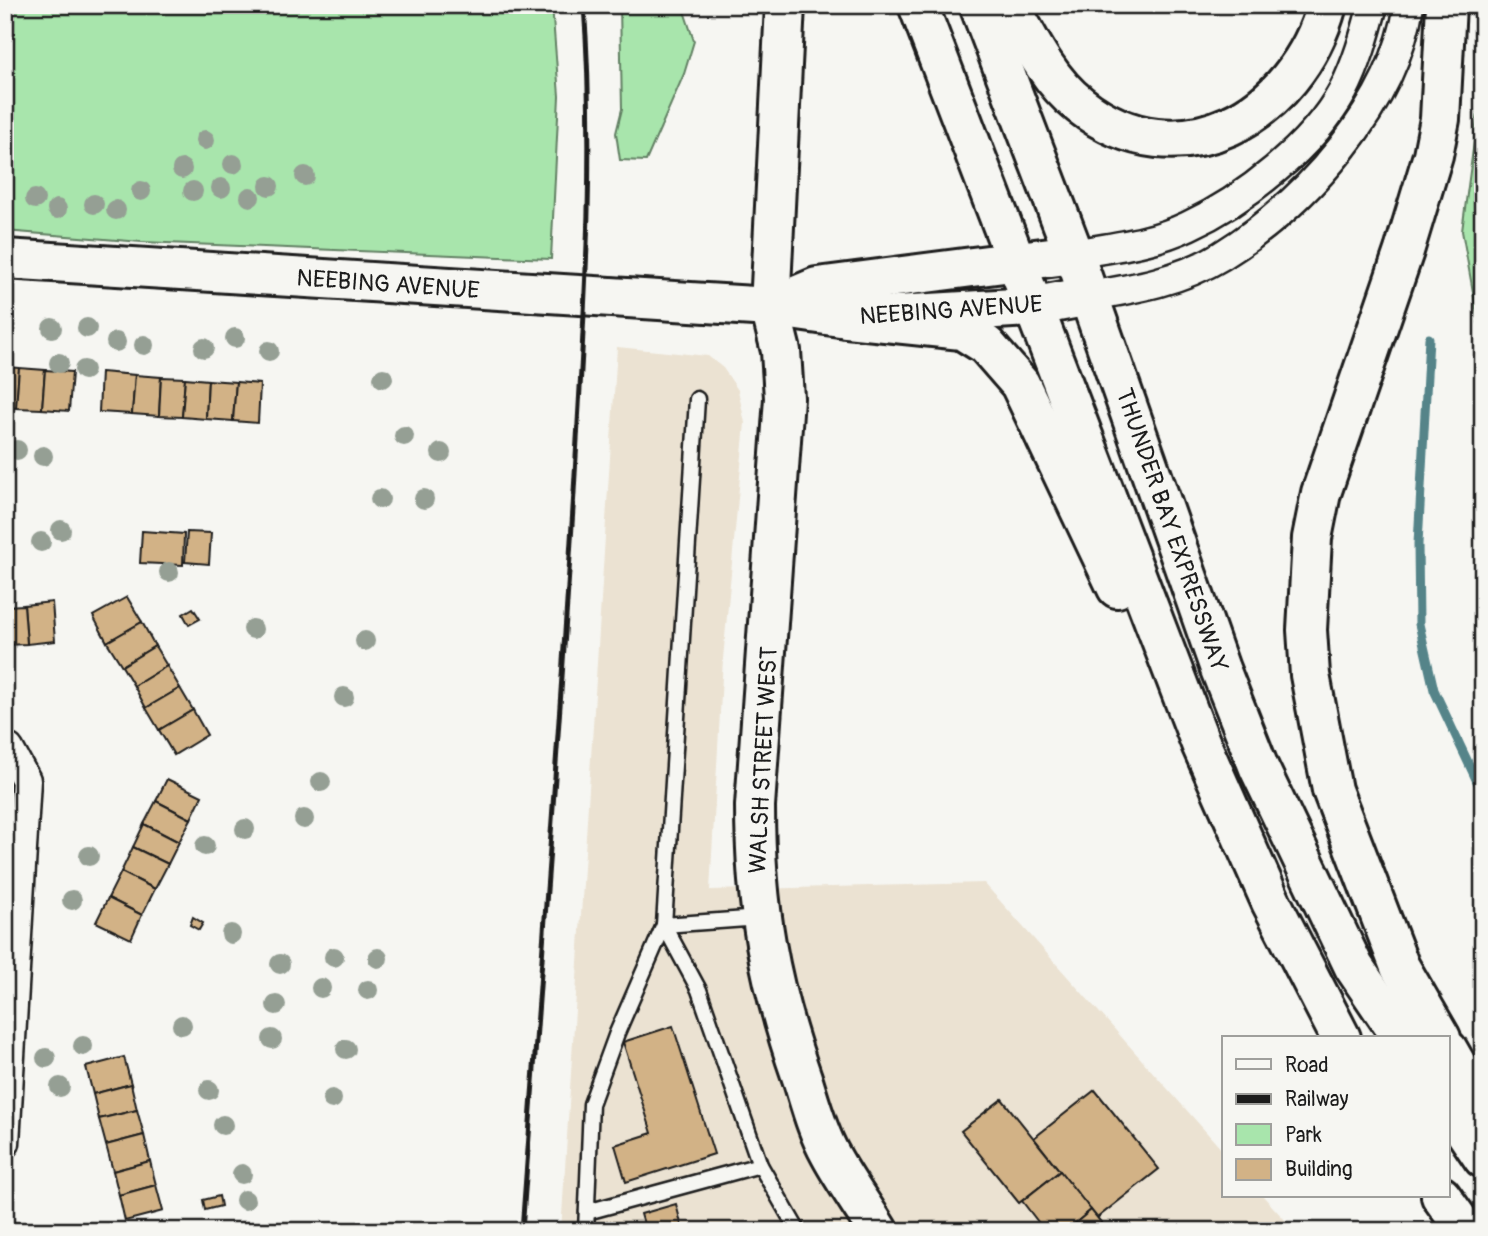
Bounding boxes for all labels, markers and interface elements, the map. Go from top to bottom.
street label: NEEBING AVENUE [296,264,480,305]
street label: NEEBING AVENUE [859,290,1043,331]
street label: THUNDER BAY EXPRESSWAY [1109,385,1234,676]
street label: WALSH STREET WEST [743,646,784,874]
legend [1222,1036,1450,1198]
text: Road [1285,1052,1329,1079]
text: Railway [1285,1086,1349,1113]
text: Park [1285,1122,1322,1149]
text: Building [1285,1156,1352,1183]

